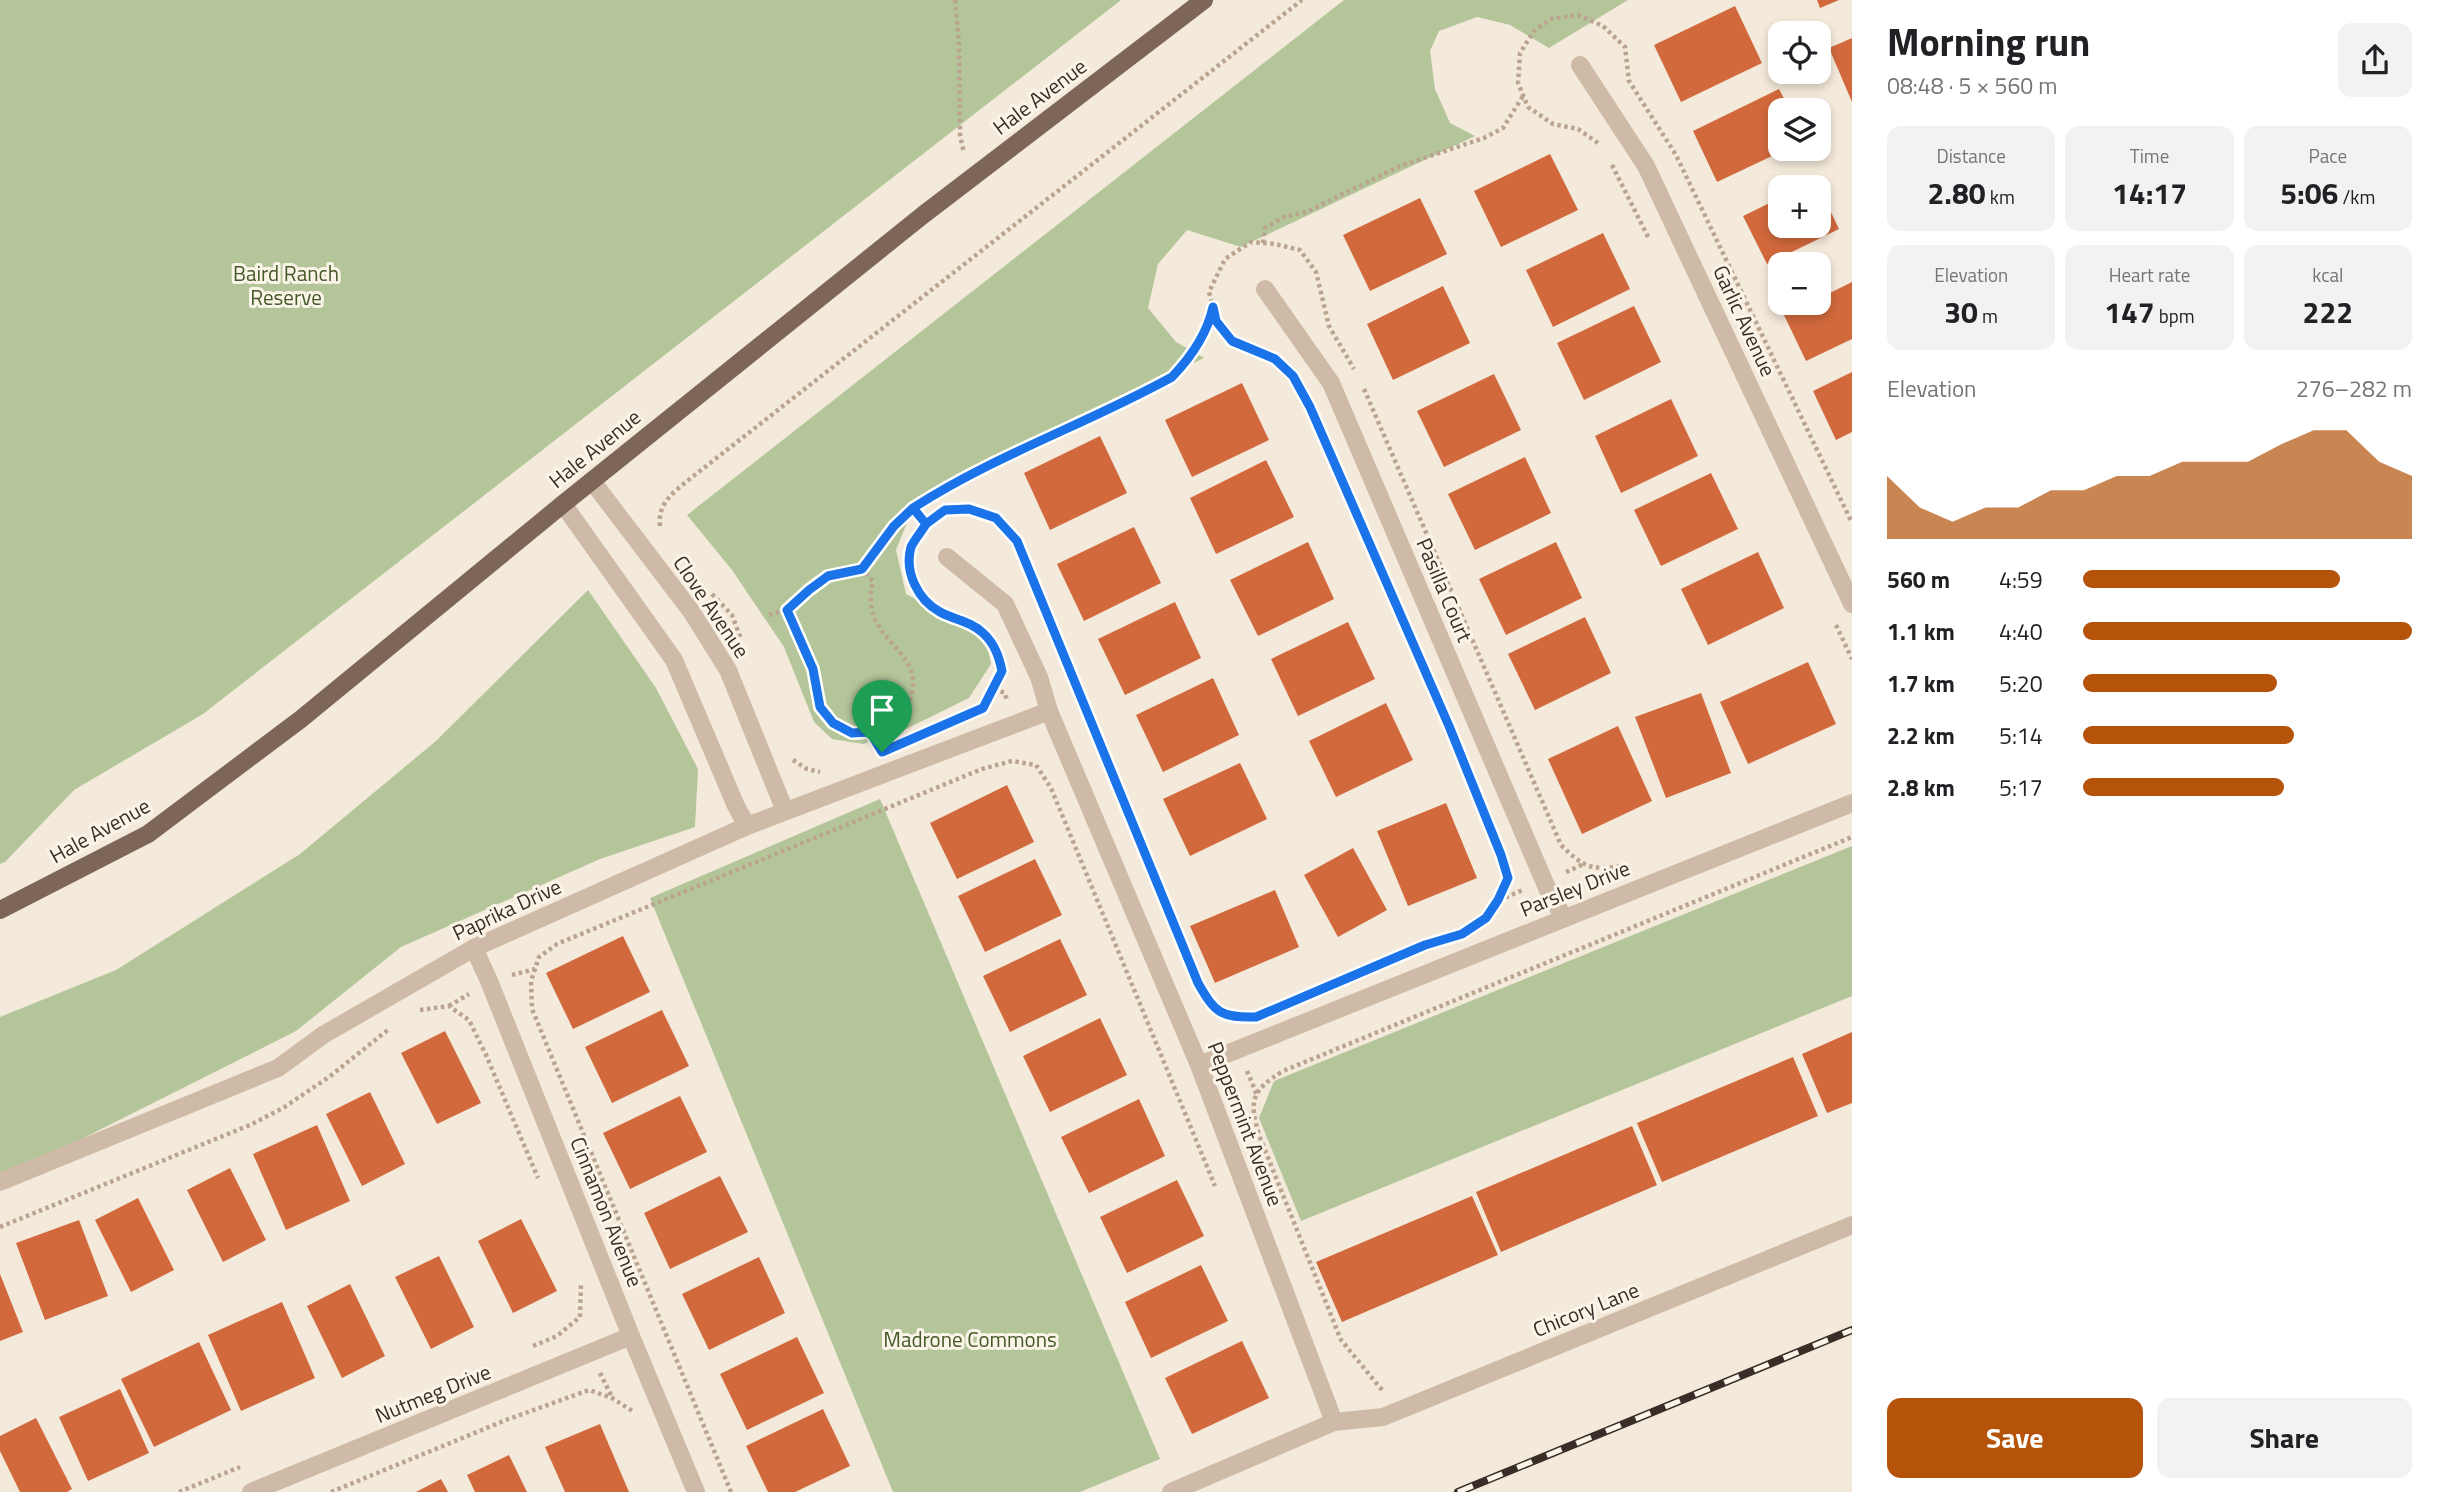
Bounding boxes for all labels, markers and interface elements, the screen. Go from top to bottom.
text: Morning run [1887,13,2090,71]
map controls [1768,21,1831,315]
button: locate [1768,21,1831,84]
button: share [2338,23,2412,97]
street label: Hale Avenue [986,50,1093,142]
text: 08:48 · 5 × 560 m [1887,68,2057,103]
button: layers [1768,98,1831,161]
text: Distance [1936,141,2006,170]
text: Time [2130,141,2169,170]
text: Pace [2309,141,2347,170]
text: 2.80 [1928,170,1986,216]
text: 14:17 [2112,170,2187,216]
text: 5:06 [2280,170,2338,216]
button: + [1768,175,1831,238]
text: km [1986,182,2015,211]
text: /km [2338,182,2375,211]
button: − [1768,252,1831,315]
park label: Baird Ranch Reserve [233,257,339,313]
street label: Garlic Avenue [1705,260,1785,382]
text: Elevation [1934,260,2008,289]
text: Heart rate [2109,260,2190,289]
text: kcal [2312,260,2343,289]
text: 30 [1944,289,1978,335]
text: 147 [2104,289,2155,335]
text: 222 [2303,289,2353,335]
text: m [1978,301,1998,330]
text: bpm [2155,301,2195,330]
text: Elevation [1887,371,1976,406]
text: 276–282 m [2296,371,2412,406]
street label: Hale Avenue [541,401,647,495]
street label: Pasilla Court [1409,533,1481,647]
street label: Clove Avenue [666,549,758,664]
text: 560 m [1887,562,1950,597]
text: 4:59 [1999,562,2043,597]
text: 1.1 km [1887,614,1955,649]
text: 4:40 [1999,614,2043,649]
text: 1.7 km [1887,666,1955,701]
text: 5:20 [1999,666,2043,701]
pin [852,680,912,752]
icon: arrive [863,691,901,729]
text: 2.2 km [1887,718,1955,753]
text: 5:14 [1999,718,2043,753]
text: 2.8 km [1887,770,1955,805]
text: 5:17 [1999,770,2043,805]
street label: Hale Avenue [43,789,156,871]
street label: Parsley Drive [1515,852,1634,925]
street label: Paprika Drive [447,870,566,948]
street label: Peppermint Avenue [1200,1037,1292,1211]
street label: Cinnamon Avenue [562,1132,652,1291]
street label: Chicory Lane [1528,1273,1644,1345]
park label: Madrone Commons [883,1323,1057,1355]
street label: Nutmeg Drive [370,1355,495,1431]
button: Save [1887,1398,2143,1478]
button: Share [2157,1398,2412,1478]

